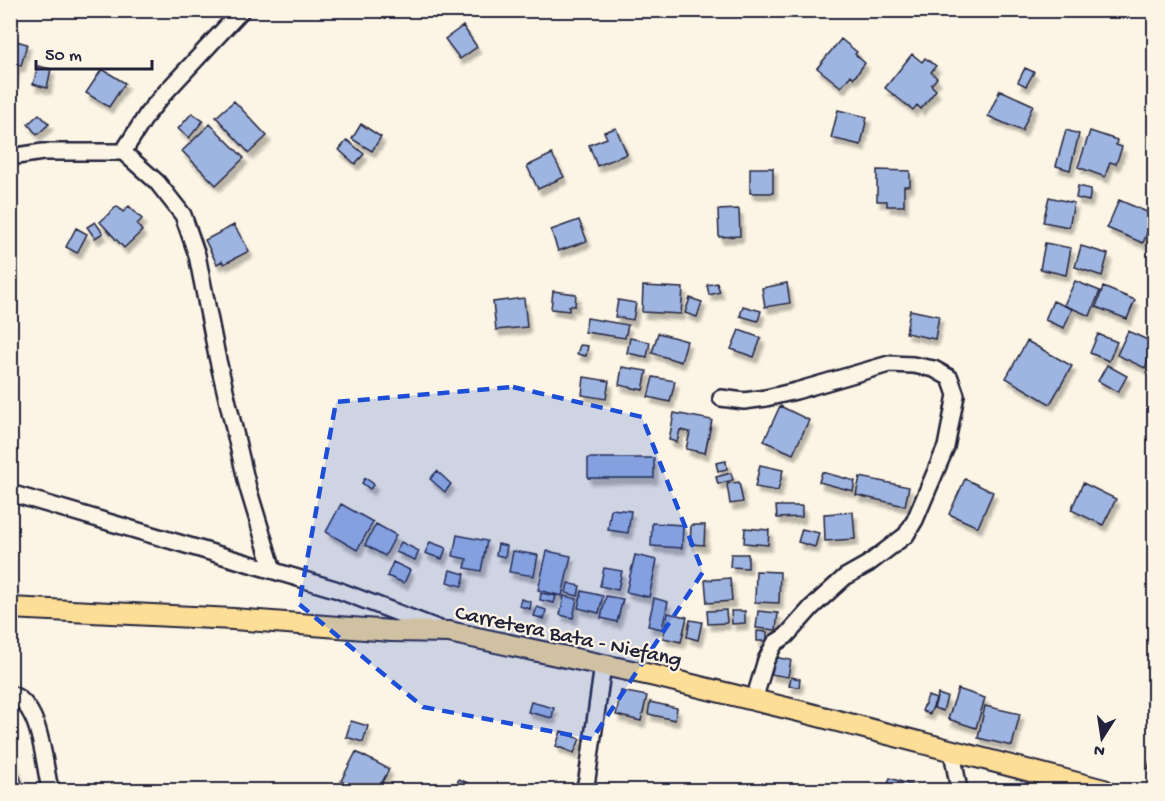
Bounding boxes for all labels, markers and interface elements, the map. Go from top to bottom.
scale bar [36,33,152,71]
text: 50 m [45,46,82,67]
street label: Carretera Bata - Niefang [452,601,684,675]
north arrow [1072,708,1132,768]
text: N [1092,739,1107,760]

